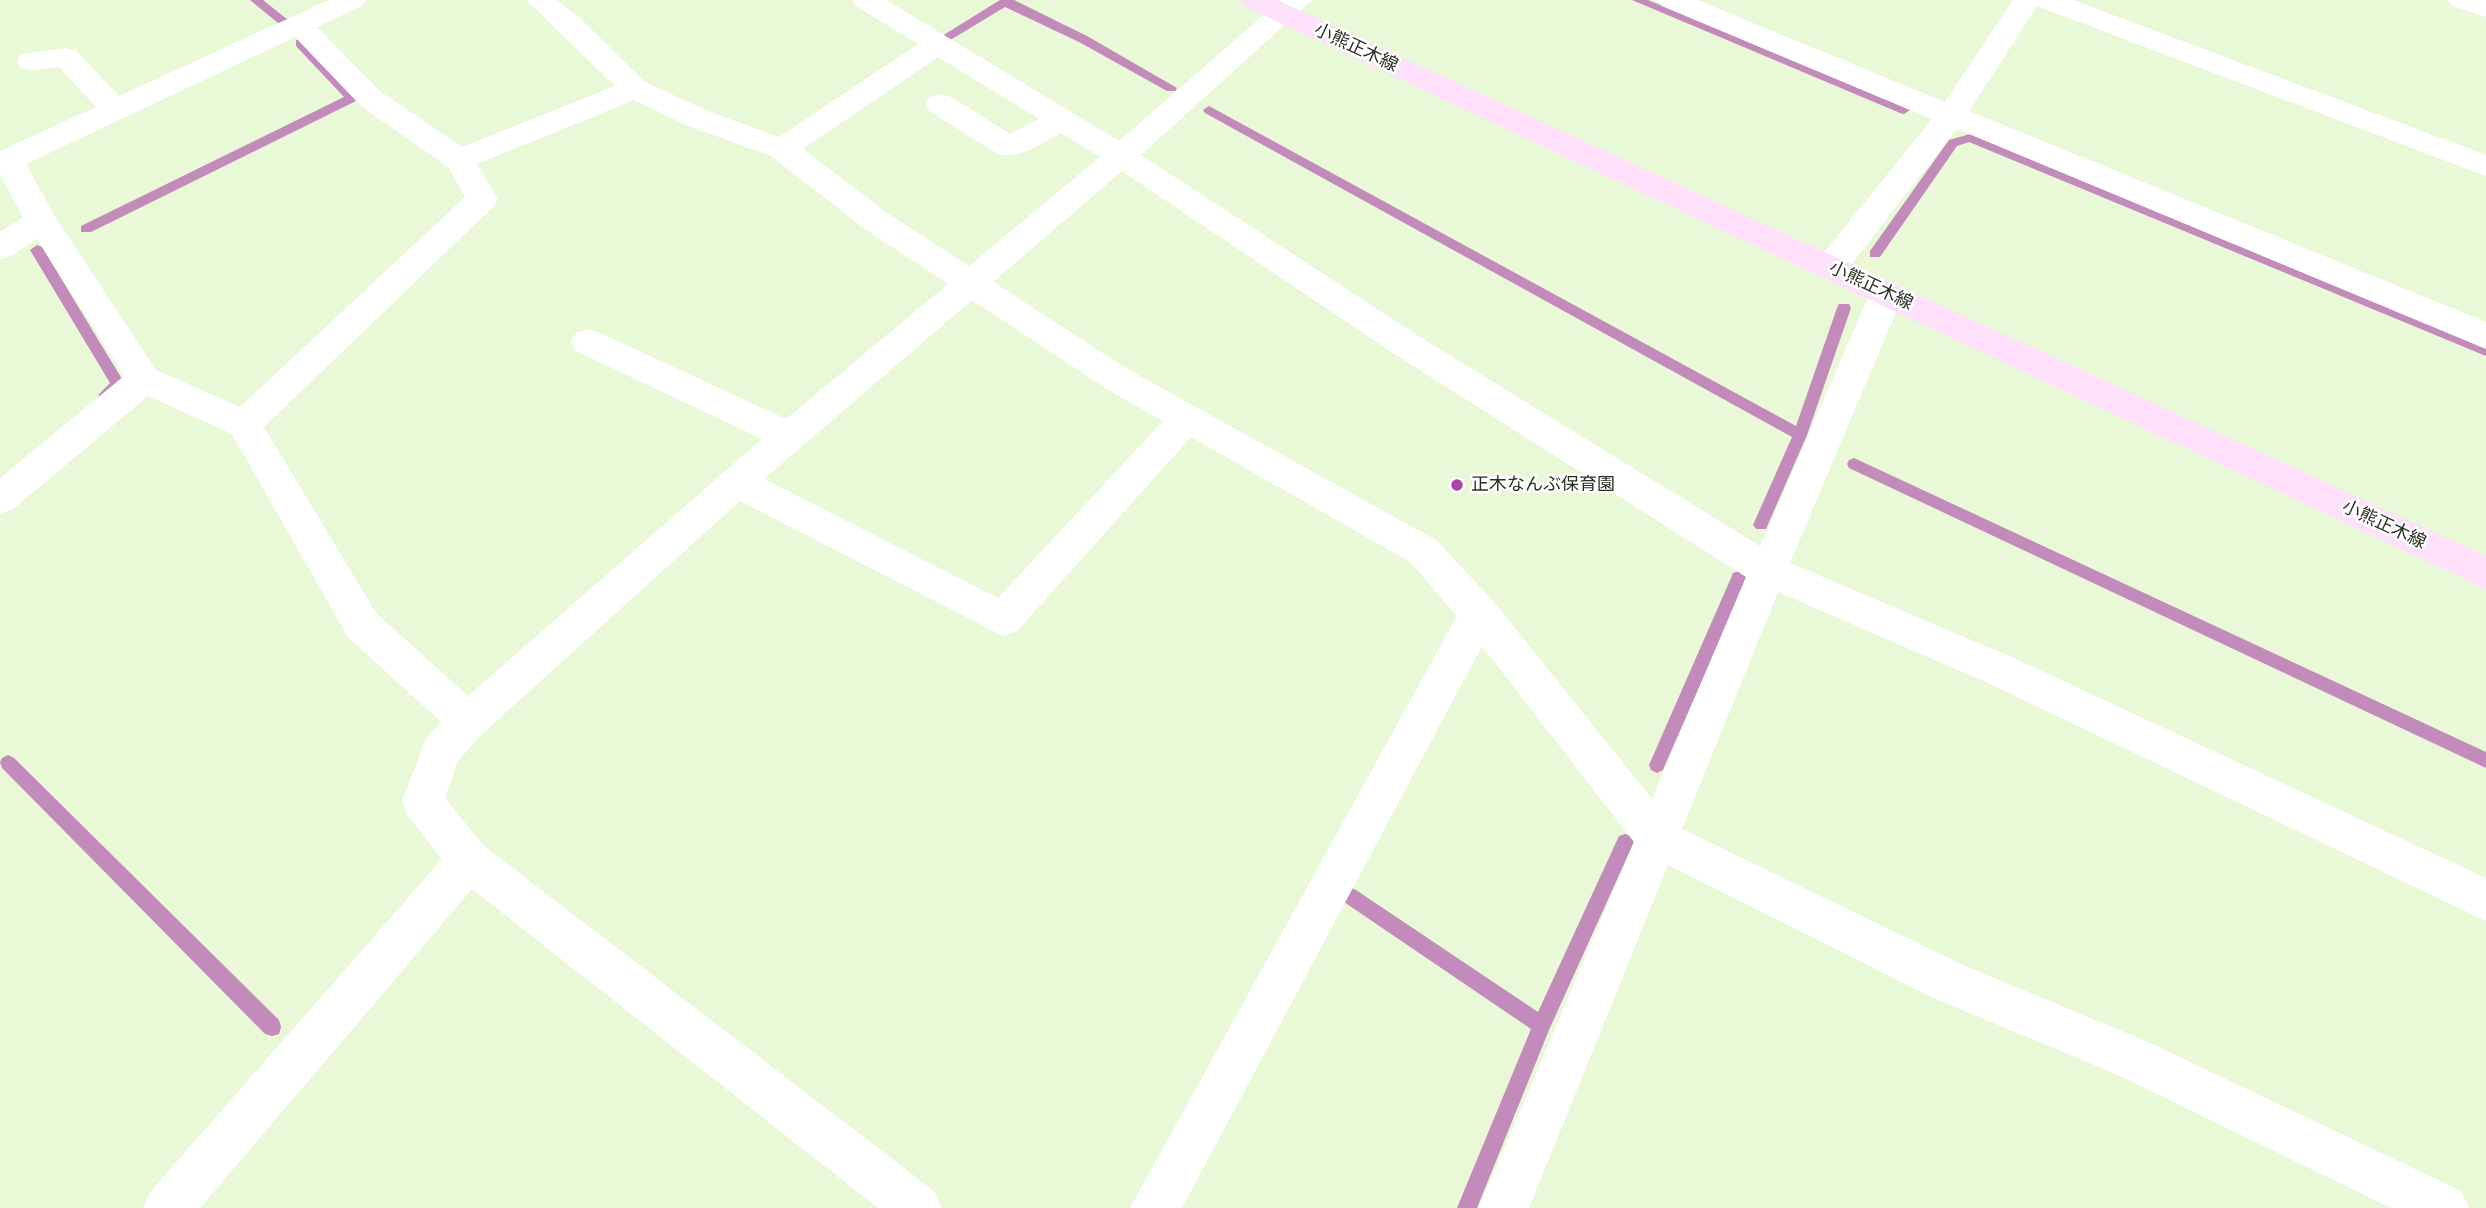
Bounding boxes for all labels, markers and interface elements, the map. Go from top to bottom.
street label: 小熊正木線 [1311,19,1401,77]
street label: 小熊正木線 [1826,257,1916,315]
place label: 正木なんぶ保育園 [1471,474,1615,496]
marker: 正木なんぶ保育園 [1449,477,1465,493]
street label: 小熊正木線 [2339,496,2429,554]

